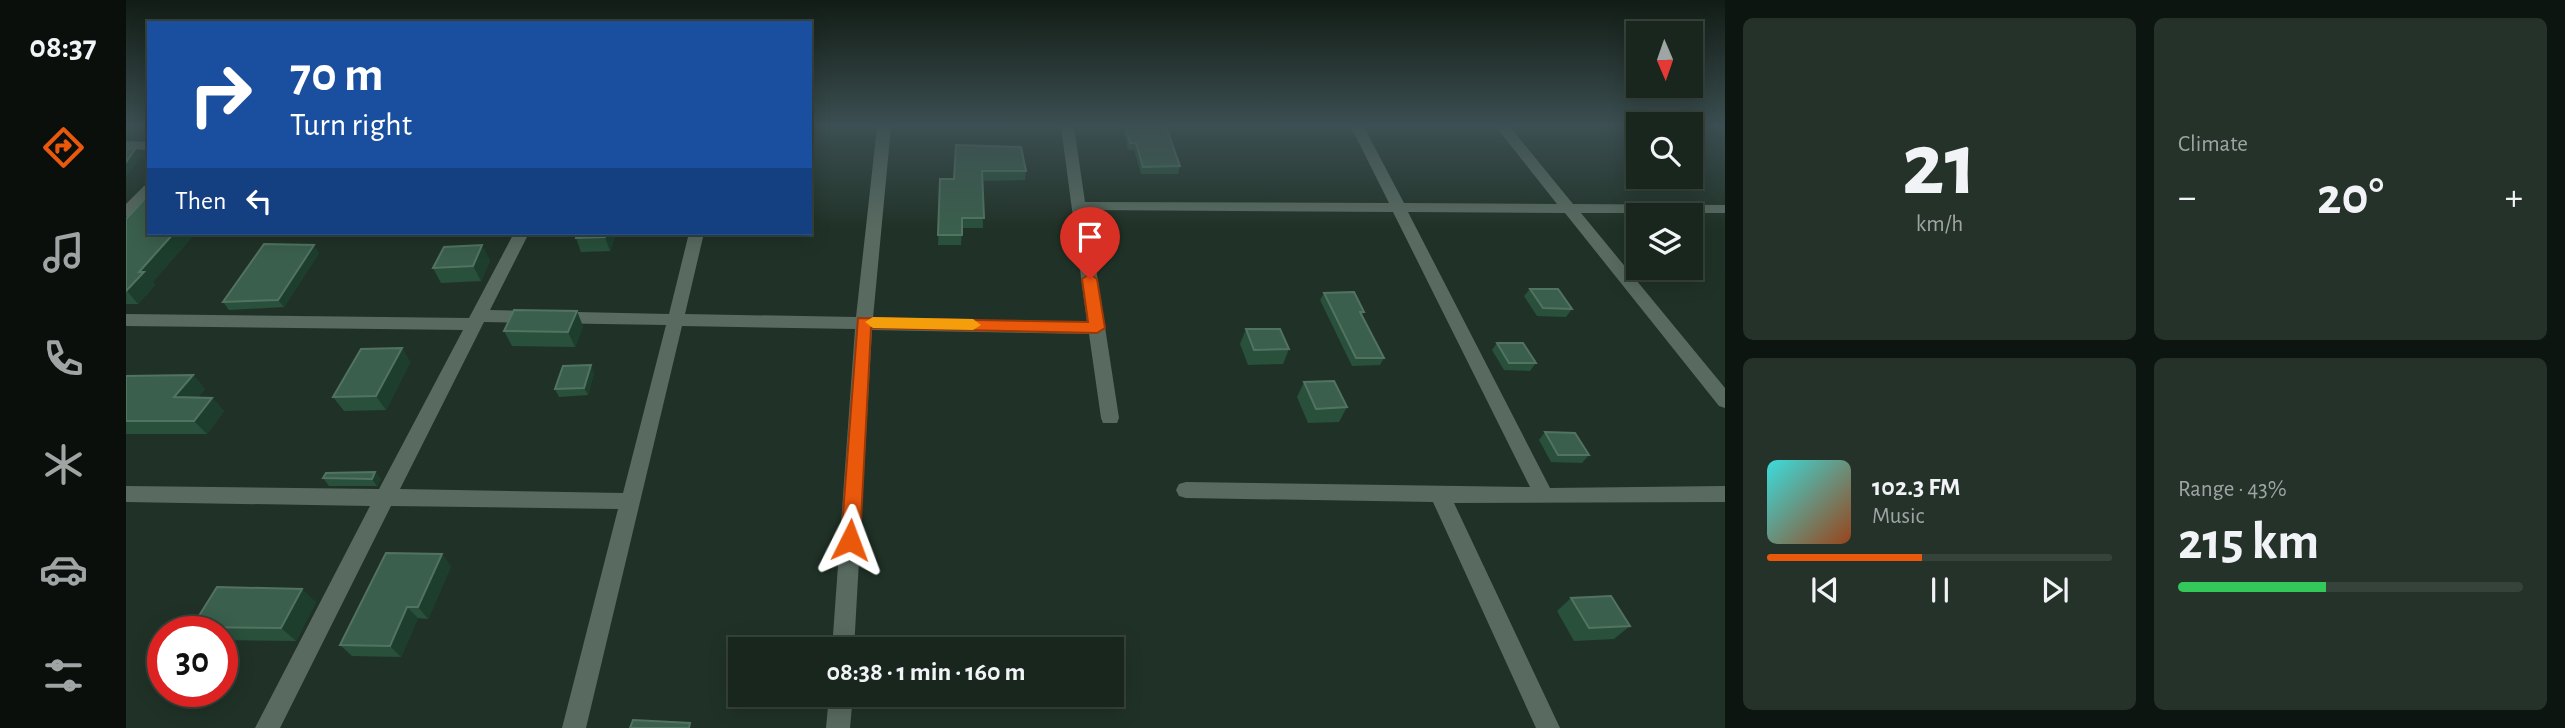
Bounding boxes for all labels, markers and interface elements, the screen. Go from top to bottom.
north arrow [1626,21,1703,98]
map controls [1626,21,1703,280]
text: 08:37 [29,31,97,63]
icon: right [175,49,266,140]
text: 70 m [290,51,384,100]
text: Turn right [290,109,412,141]
button: search [1626,112,1703,189]
text: 21 [1902,120,1977,211]
icon: directions [39,123,88,172]
text: Climate [2178,133,2248,156]
text: 20° [2317,171,2384,223]
text: − [2178,179,2196,217]
text: + [2505,179,2523,217]
icon: left [240,182,278,220]
text: Then [175,188,226,214]
button: layers [1626,203,1703,280]
pin [1060,207,1120,279]
text: km/h [1916,213,1963,236]
icon: arrive [1071,218,1109,256]
icon: music [39,228,88,277]
icon: phone [39,334,88,383]
icon: climate [39,440,88,489]
text: 102.3 FM [1872,474,1961,500]
text: Range · 43% [2178,478,2287,501]
position arrow [813,503,887,577]
text: Music [1872,505,1924,528]
text: 215 km [2178,516,2319,568]
icon: car [39,545,88,594]
icon: previous [1806,571,1844,609]
icon: pause [1921,571,1959,609]
icon: next [2036,571,2074,609]
speed limit sign: 30 [147,616,238,707]
icon: filters [39,651,88,700]
text: 08:38 · 1 min · 160 m [826,659,1026,685]

